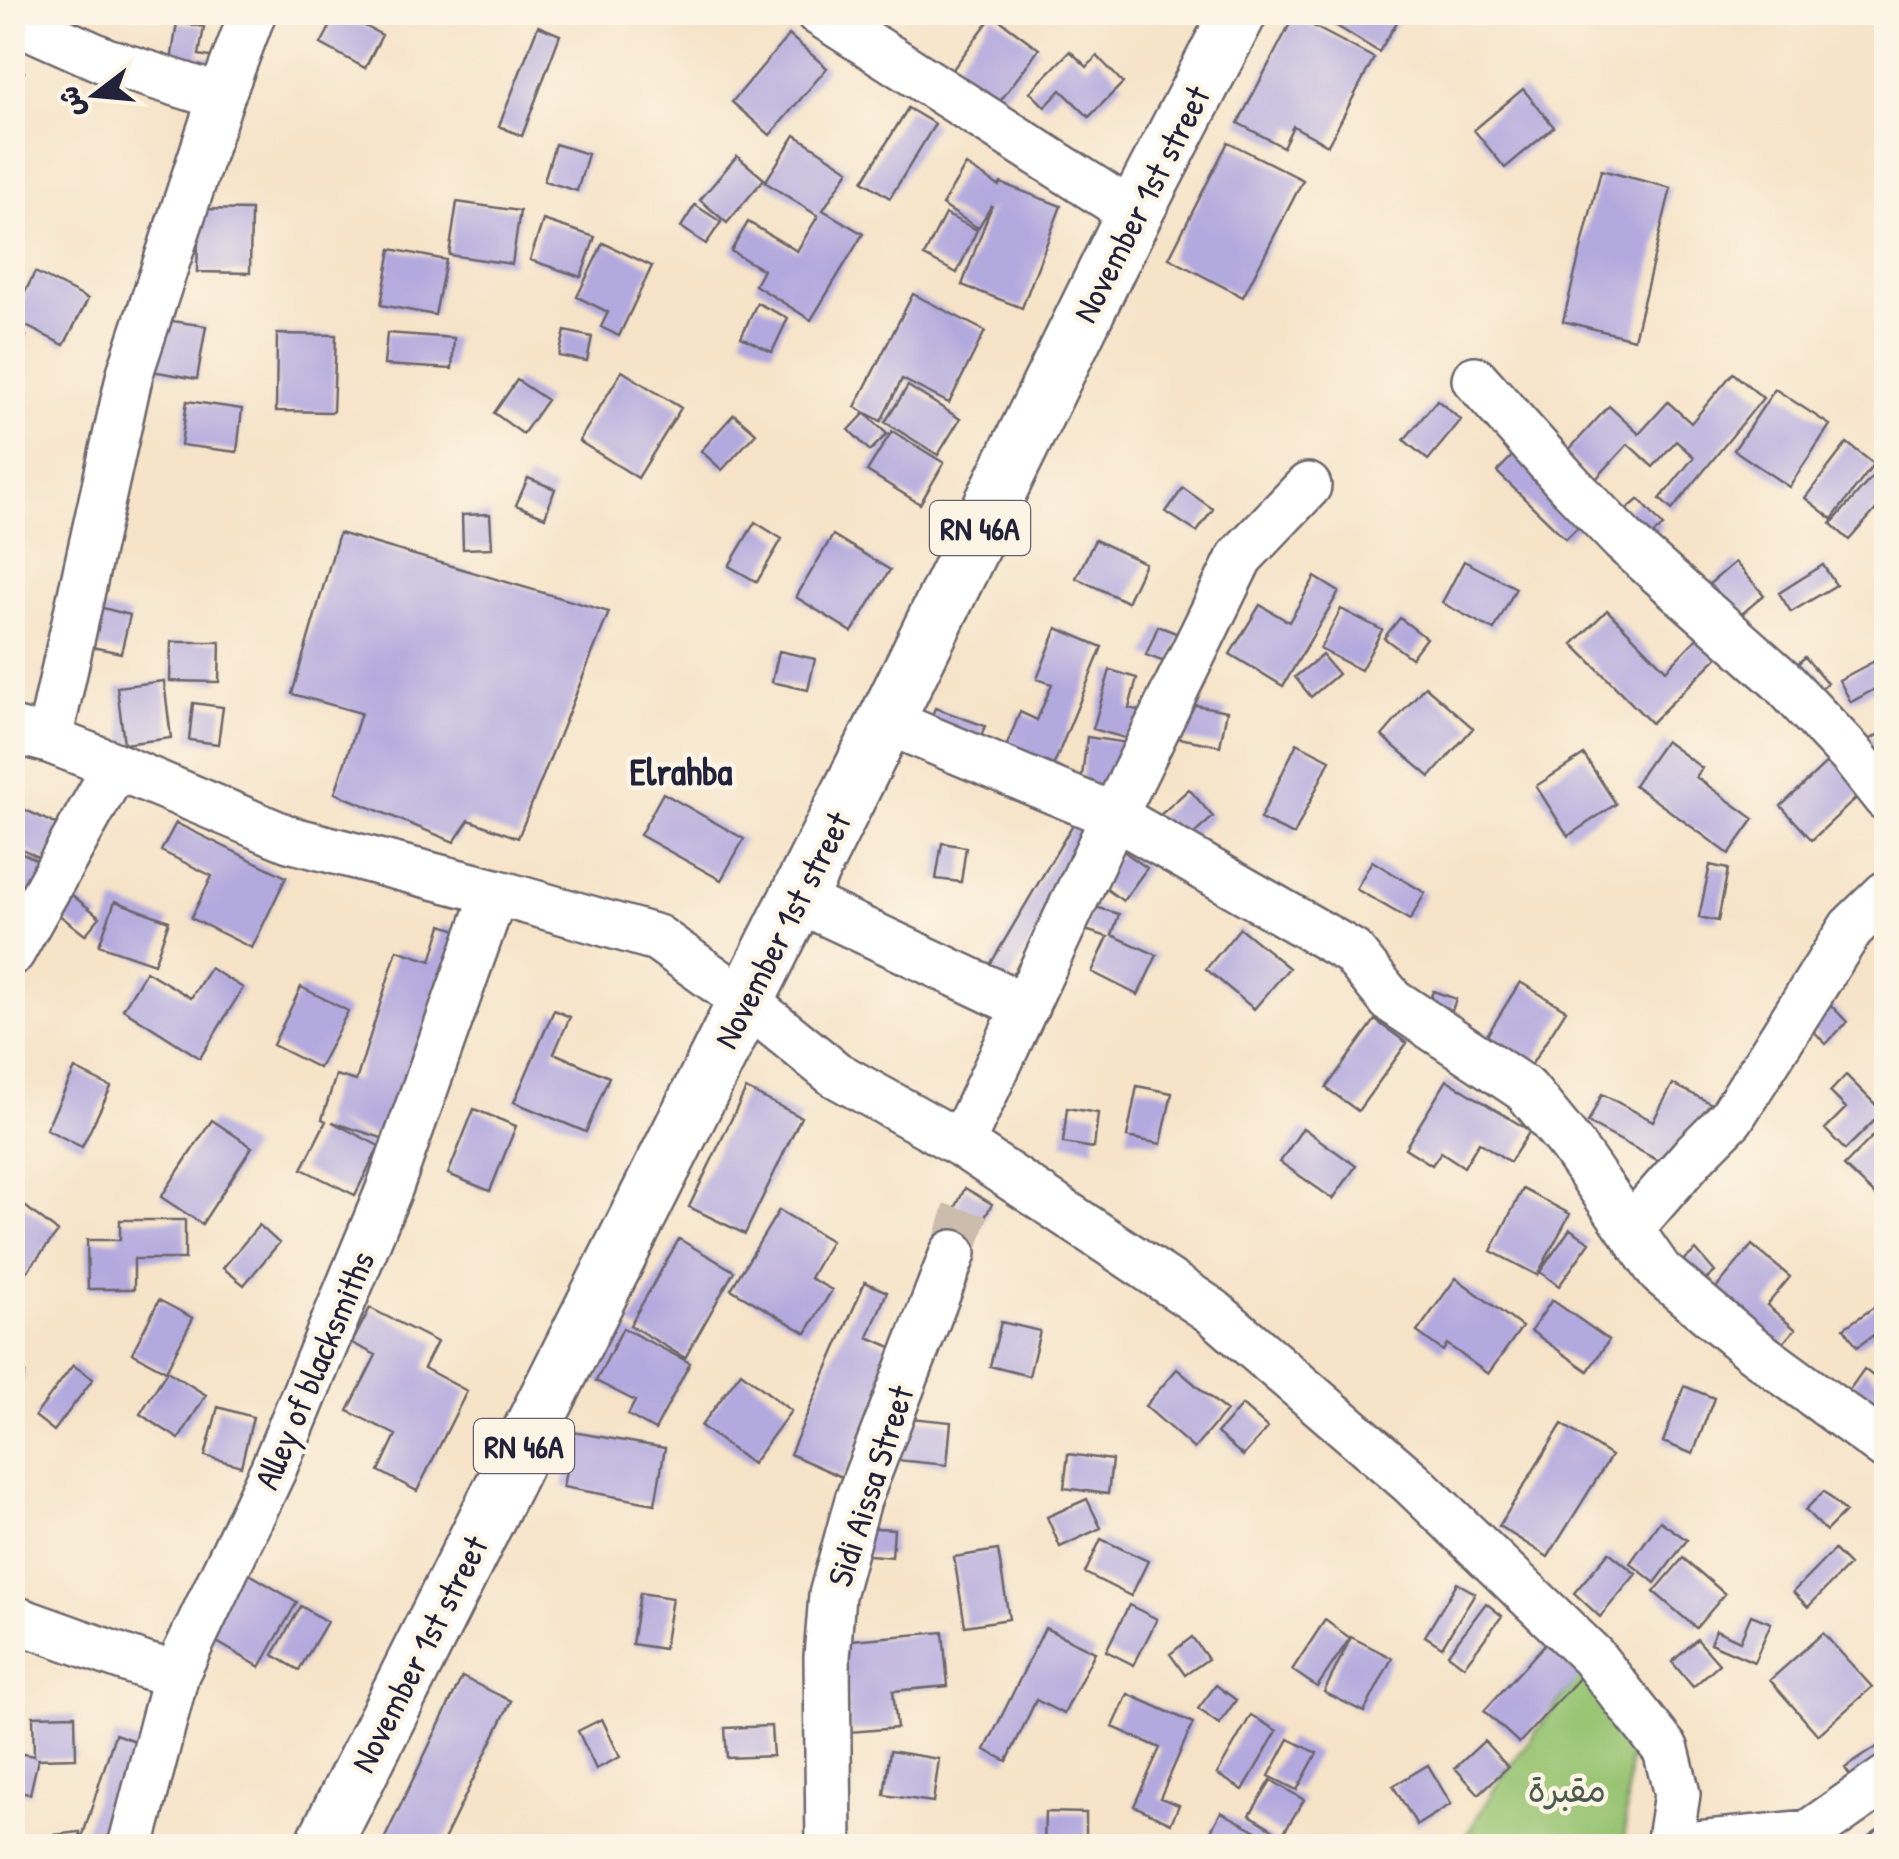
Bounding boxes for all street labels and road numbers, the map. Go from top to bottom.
street label: November 1st street [1061,77,1221,330]
road number: RN 46A [930,501,1030,555]
street label: November 1st street [702,803,862,1056]
street label: Alley of blacksmiths [243,1244,385,1496]
street label: Sidi Aissa Street [815,1379,925,1592]
road number: RN 46A [474,1419,574,1473]
street label: November 1st street [339,1527,499,1780]

